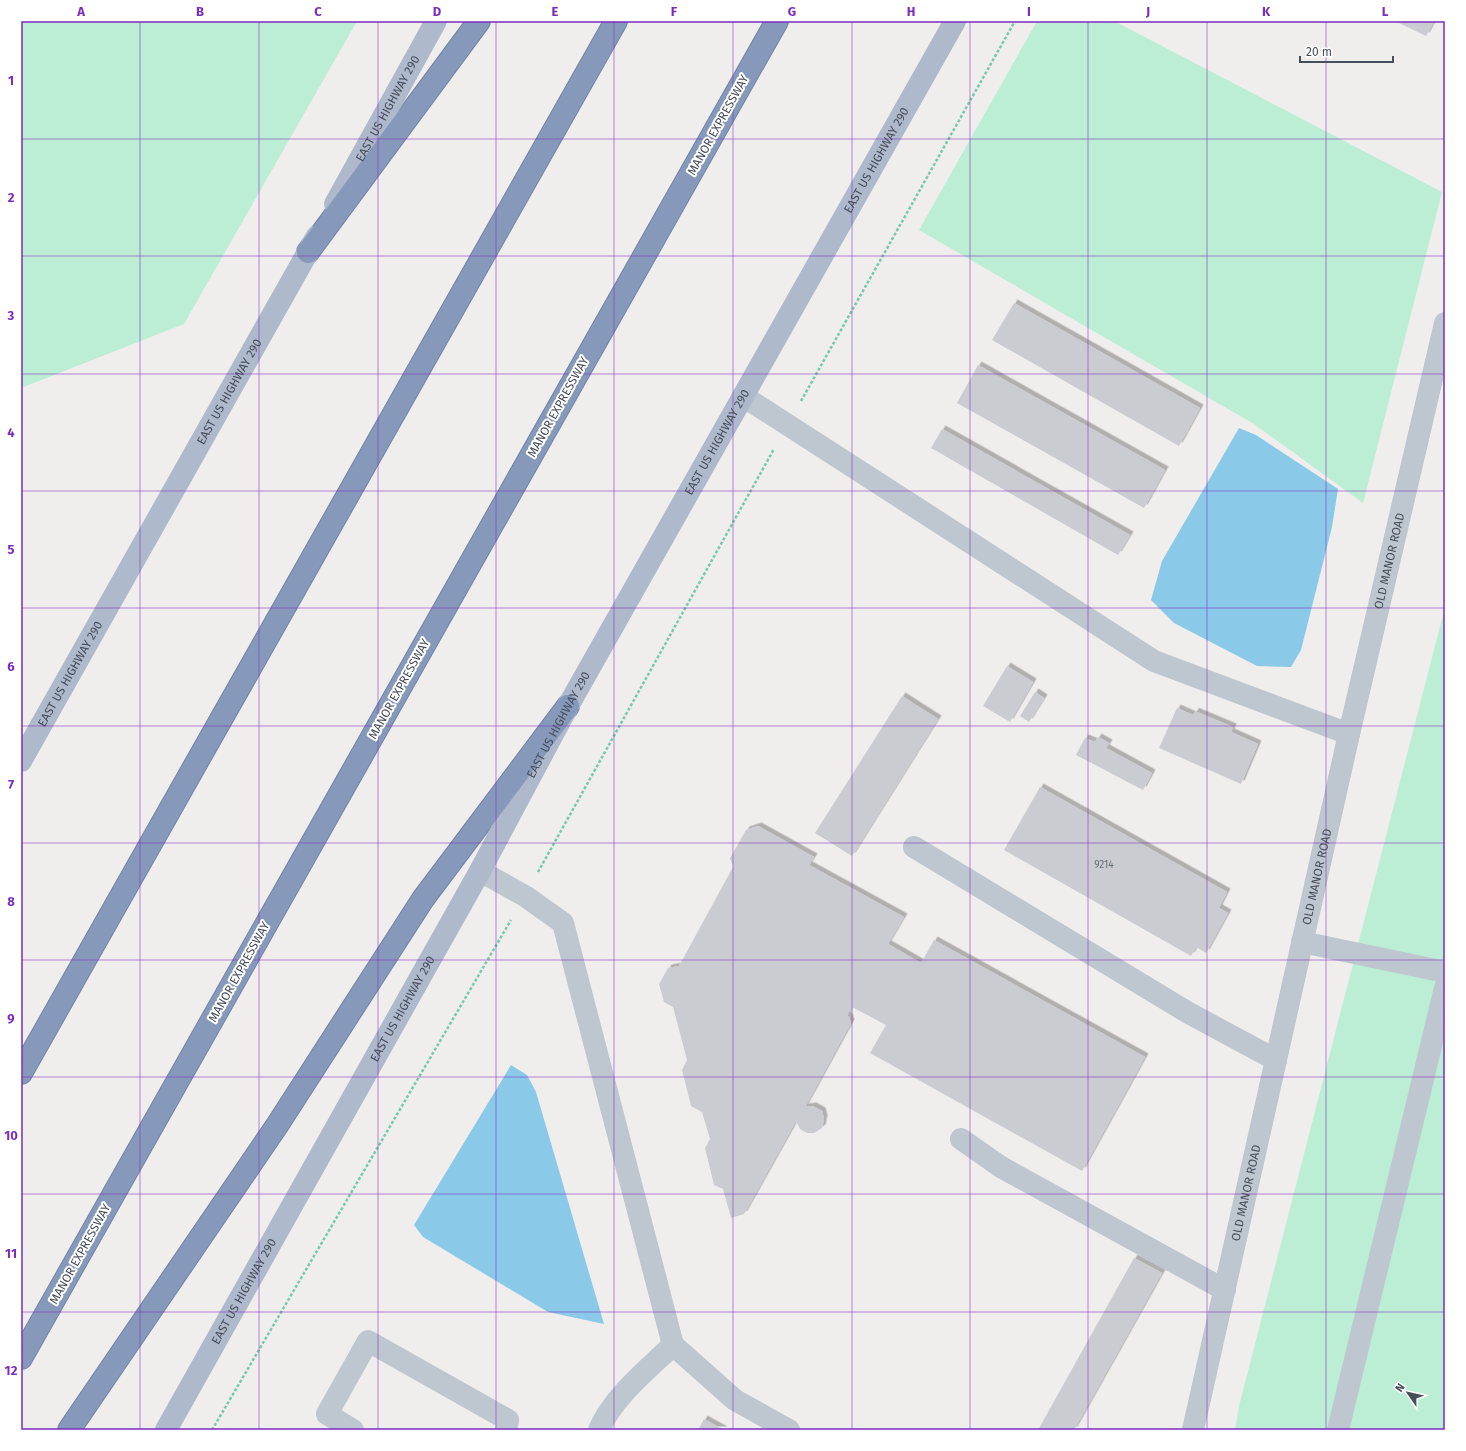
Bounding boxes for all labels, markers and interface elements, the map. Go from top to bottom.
text: A [76,4,85,19]
text: B [196,4,204,19]
text: C [314,4,322,19]
text: D [433,4,442,19]
text: E [552,4,559,19]
text: F [671,4,678,19]
text: G [788,4,796,19]
text: H [907,4,915,19]
text: I [1027,4,1031,19]
text: J [1145,4,1150,19]
text: K [1262,4,1271,19]
text: L [1382,4,1389,19]
scale bar [1300,38,1393,64]
text: 20 m [1306,45,1332,59]
street label: EAST US HIGHWAY 290 [353,53,423,164]
street label: MANOR EXPRESSWAY [685,72,752,177]
text: 1 [8,73,14,88]
street label: EAST US HIGHWAY 290 [841,105,912,215]
text: 2 [8,190,15,205]
text: 3 [7,308,15,323]
street label: EAST US HIGHWAY 290 [194,336,265,447]
street label: MANOR EXPRESSWAY [525,354,592,459]
street label: EAST US HIGHWAY 290 [682,387,752,498]
text: 4 [7,425,15,440]
street label: OLD MANOR ROAD [1371,511,1407,610]
text: 5 [8,542,15,557]
street label: EAST US HIGHWAY 290 [35,618,106,729]
street label: MANOR EXPRESSWAY [366,636,433,741]
text: 6 [7,659,15,674]
street label: EAST US HIGHWAY 290 [524,669,593,780]
text: 7 [8,777,14,792]
street label: OLD MANOR ROAD [1299,827,1335,926]
house number: 9214 [1094,859,1114,871]
text: 8 [7,894,15,909]
street label: MANOR EXPRESSWAY [206,919,273,1024]
street label: EAST US HIGHWAY 290 [367,953,438,1064]
text: 9 [7,1011,15,1026]
text: 10 [4,1128,18,1143]
street label: OLD MANOR ROAD [1229,1143,1264,1242]
street label: MANOR EXPRESSWAY [47,1201,114,1306]
street label: EAST US HIGHWAY 290 [209,1236,279,1347]
text: 11 [5,1246,17,1261]
text: 12 [5,1363,18,1378]
north arrow [1388,1373,1428,1413]
text: N [1393,1381,1408,1394]

